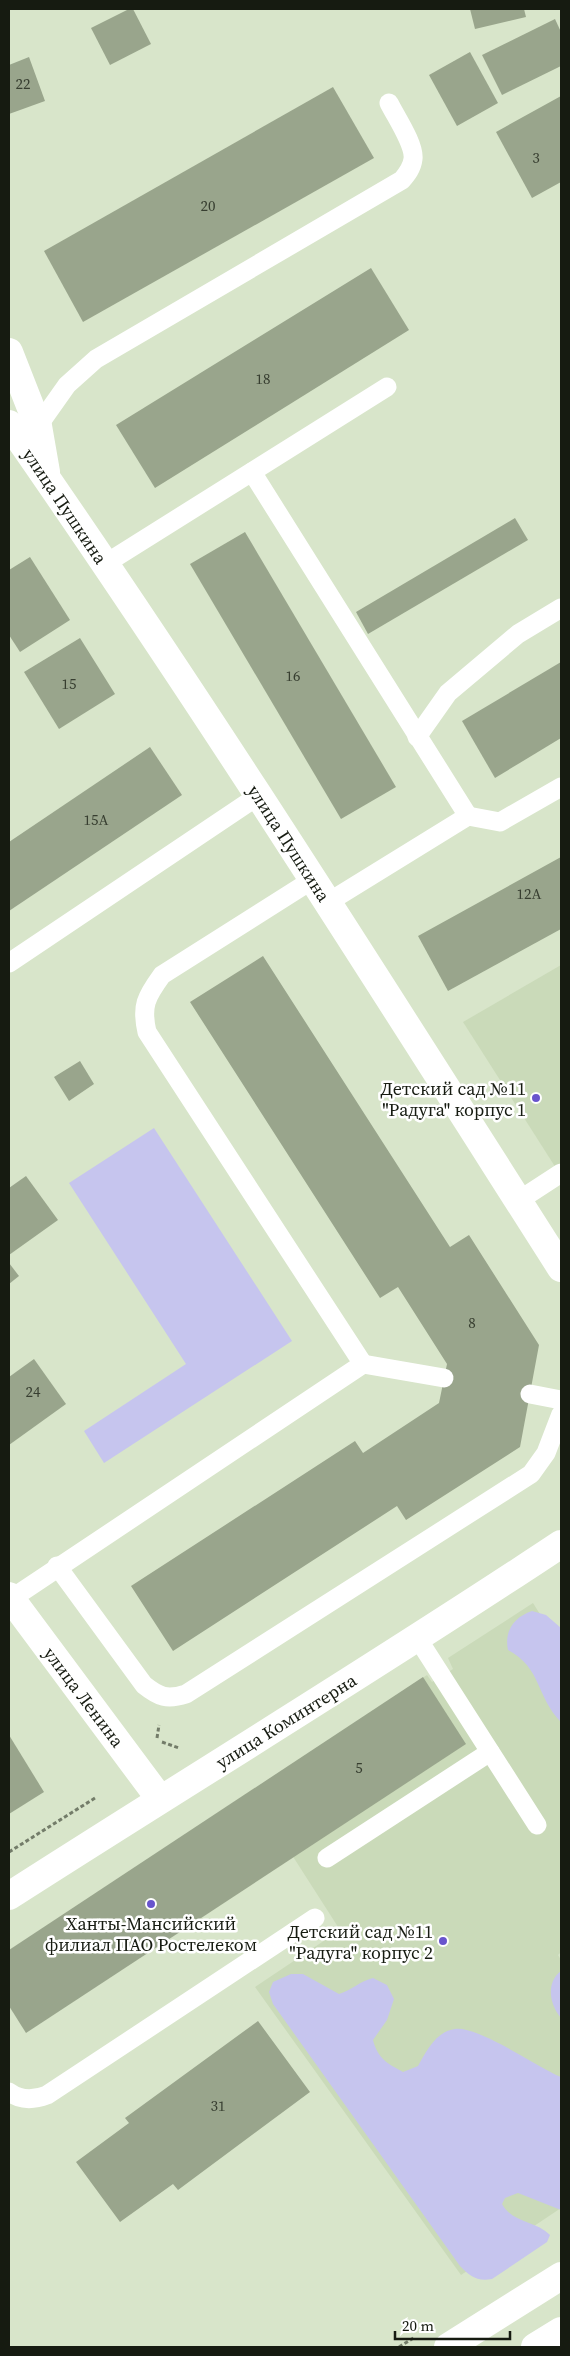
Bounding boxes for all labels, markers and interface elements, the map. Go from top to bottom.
house number: 22 [15,73,31,94]
house number: 3 [532,147,540,168]
house number: 20 [200,195,216,216]
house number: 18 [255,368,271,389]
street label: улица Пушкина [17,443,114,570]
house number: 16 [285,665,301,686]
house number: 15 [61,673,77,694]
street label: улица Пушкина [242,780,337,907]
house number: 15А [84,809,109,830]
house number: 12А [517,883,542,904]
place label: Детский сад №11 "Радуга" корпус 1 [380,1076,526,1122]
marker: Детский сад №11 "Радуга" корпус 1 [530,1092,542,1104]
house number: 8 [468,1312,476,1333]
house number: 24 [25,1381,41,1402]
street label: улица Ленина [38,1642,131,1753]
street label: улица Коминтерна [211,1667,362,1774]
house number: 5 [355,1757,363,1778]
marker: Ханты-Мансийский филиал ПАО Ростелеком [145,1898,157,1910]
place label: Ханты-Мансийский филиал ПАО Ростелеком [45,1911,257,1957]
place label: Детский сад №11 "Радуга" корпус 2 [287,1919,433,1965]
marker: Детский сад №11 "Радуга" корпус 2 [437,1935,449,1947]
house number: 31 [210,2095,226,2116]
scale bar [395,2308,510,2340]
text: 20 m [402,2315,434,2336]

